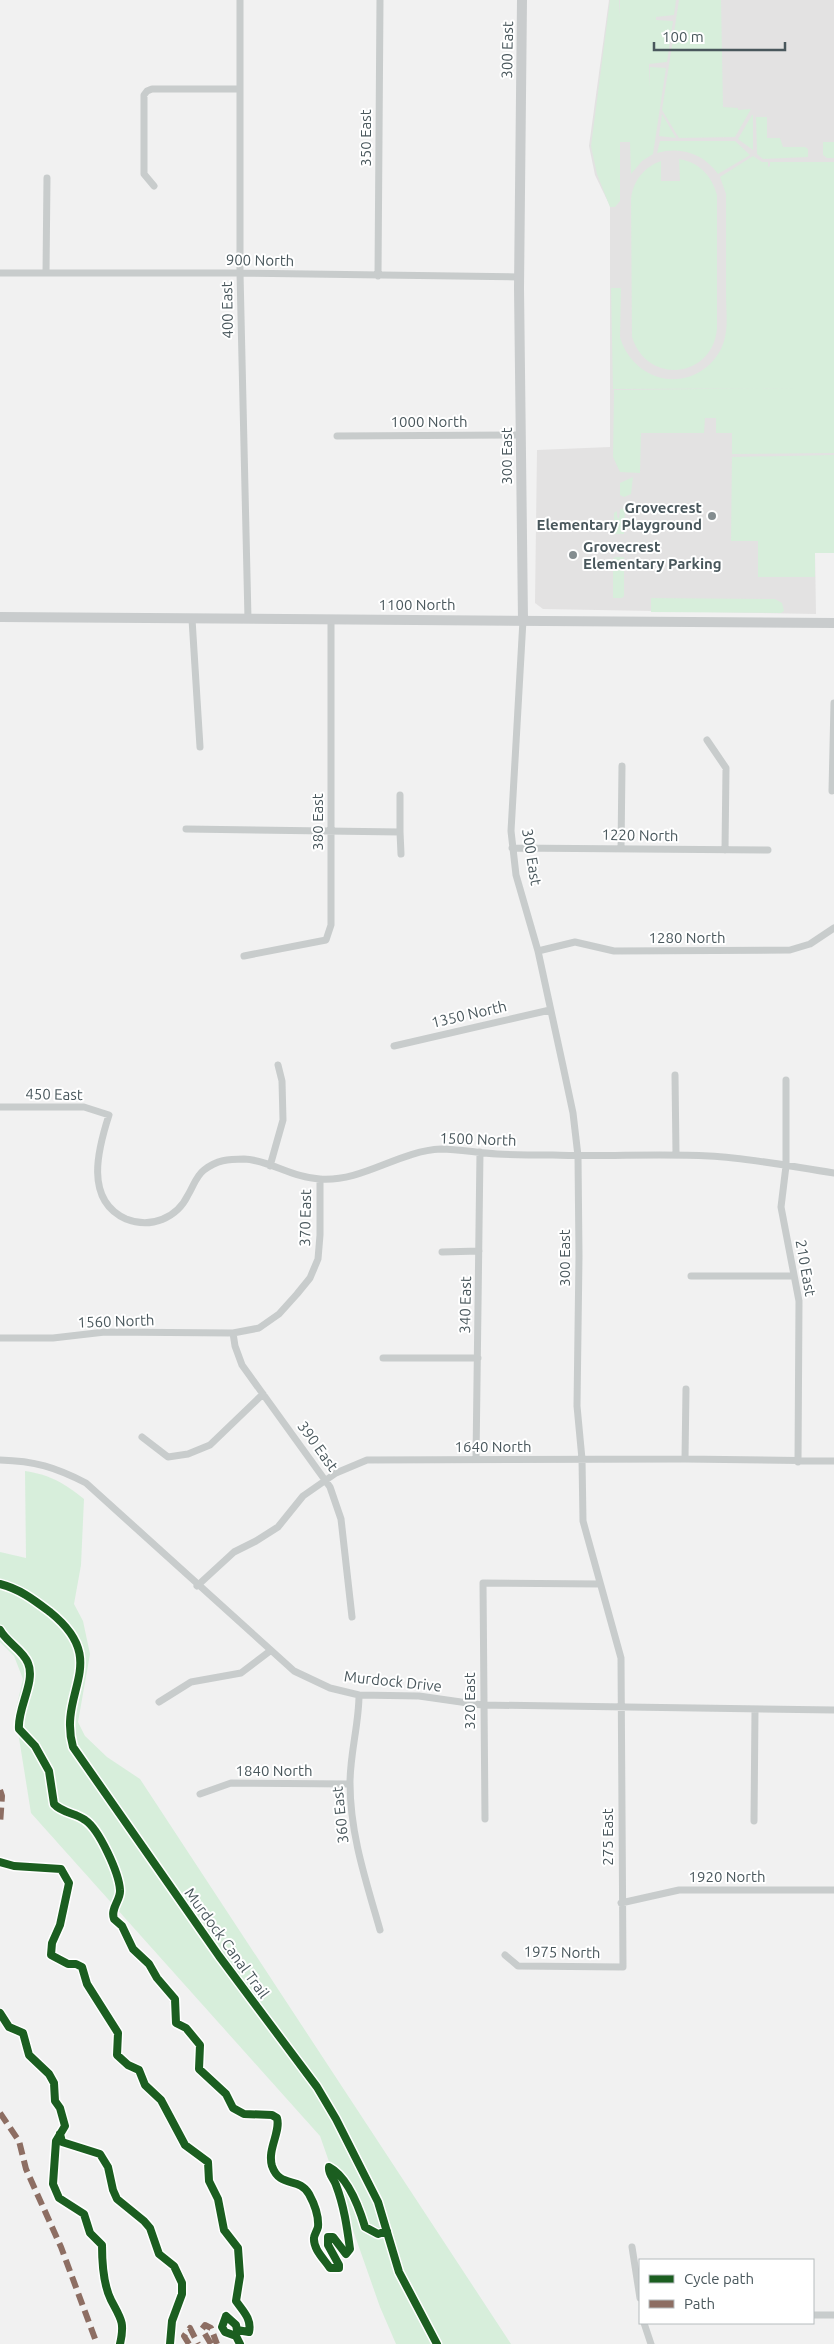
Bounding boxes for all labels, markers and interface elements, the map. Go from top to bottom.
scale bar [654,20,785,52]
street label: 300 East [498,21,516,79]
text: 100 m [662,28,704,45]
street label: 350 East [357,109,374,167]
street label: 900 North [226,251,294,269]
street label: 400 East [218,281,236,339]
street label: 1000 North [391,413,467,430]
street label: 300 East [498,427,515,485]
place label: Grovecrest Elementary Playground [537,499,703,533]
marker: Grovecrest Elementary Playground [706,510,718,522]
place label: Grovecrest Elementary Parking [583,538,722,572]
marker: Grovecrest Elementary Parking [567,549,579,561]
street label: 1100 North [379,596,455,613]
street label: 380 East [309,793,326,851]
street label: 1220 North [601,826,679,844]
street label: 300 East [519,827,545,887]
street label: 1280 North [649,929,725,946]
street label: 1350 North [430,997,508,1031]
street label: 450 East [25,1085,83,1103]
street label: 1500 North [439,1129,517,1149]
street label: 370 East [296,1189,314,1247]
street label: 300 East [556,1229,573,1287]
street label: 210 East [793,1238,819,1298]
street label: 340 East [456,1276,474,1334]
street label: 1560 North [77,1311,155,1331]
street label: 390 East [294,1418,342,1474]
street label: 1640 North [455,1438,531,1455]
street label: Murdock Drive [343,1667,443,1695]
street label: 320 East [461,1672,478,1730]
street label: 1840 North [236,1762,312,1779]
street label: 360 East [329,1786,351,1844]
street label: 275 East [599,1808,616,1866]
street label: 1920 North [689,1868,765,1885]
street label: Murdock Canal Trail [181,1885,273,2002]
street label: 1975 North [523,1943,601,1961]
legend [639,2259,814,2324]
text: Cycle path [684,2270,754,2287]
text: Path [684,2295,715,2312]

